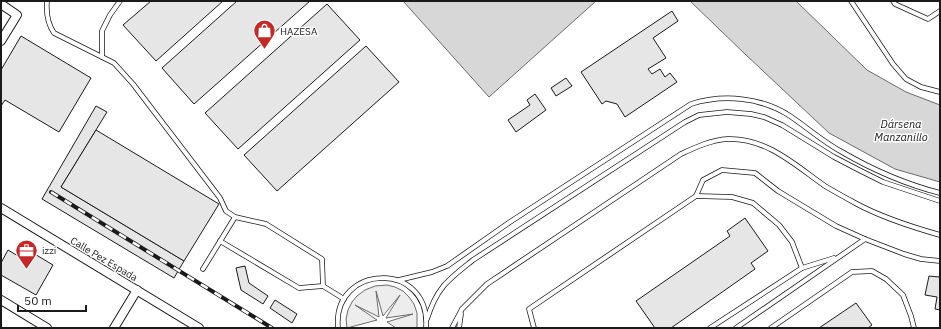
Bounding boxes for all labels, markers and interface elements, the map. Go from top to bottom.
shop icon: HAZESA [251,18,277,51]
place label: HAZESA [280,25,318,38]
water label: Dársena Manzanillo [874,117,928,144]
street label: Calle Pez Espada [68,234,141,284]
office icon: izzi [13,237,39,270]
place label: izzi [42,244,56,257]
scale bar [18,287,86,313]
text: 50 m [24,293,52,308]

